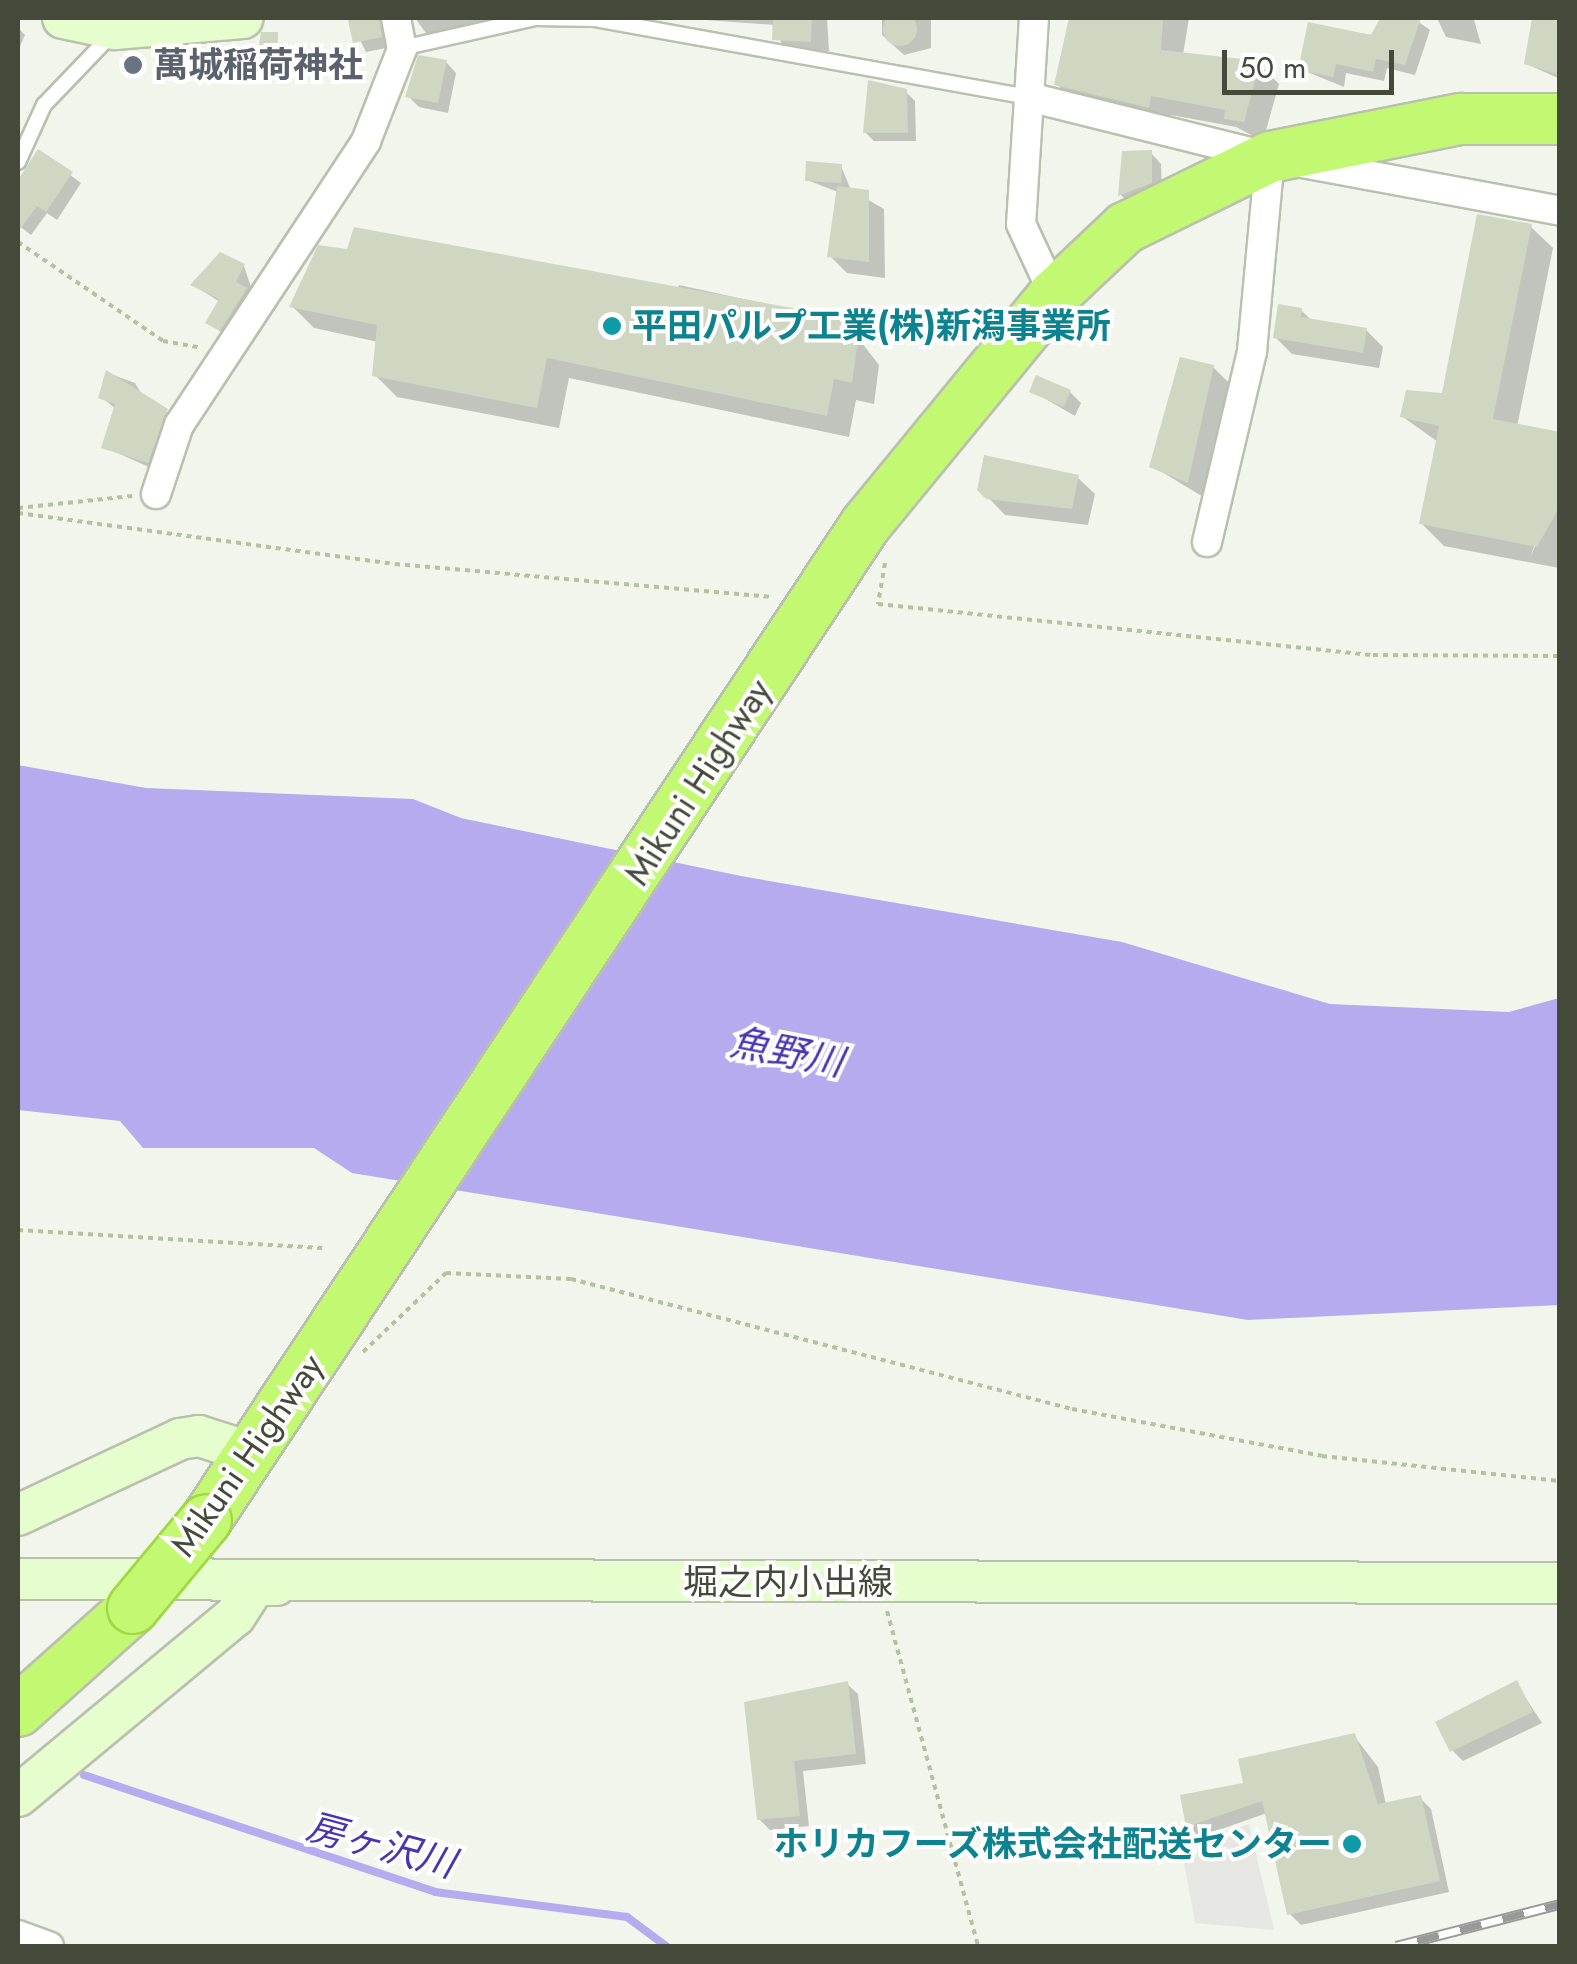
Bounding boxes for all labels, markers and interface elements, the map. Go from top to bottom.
scale bar [1227,30,1400,92]
place label: 萬城稲荷神社 [153,44,363,86]
text: 50 m [1239,46,1306,89]
marker: 萬城稲荷神社 [122,54,144,76]
place label: 平田パルプ工業(株)新潟事業所 [632,305,1111,347]
marker: 平田パルプ工業(株)新潟事業所 [601,315,623,337]
street label: Mikuni Highway [616,671,780,893]
water label: 魚野川 [727,1019,847,1085]
street label: Mikuni Highway [162,1346,332,1564]
street label: 堀之内小出線 [683,1561,893,1603]
water label: 房ヶ沢川 [302,1803,460,1887]
place label: ホリカフーズ株式会社配送センター [772,1823,1332,1865]
marker: ホリカフーズ株式会社配送センター [1341,1833,1363,1855]

